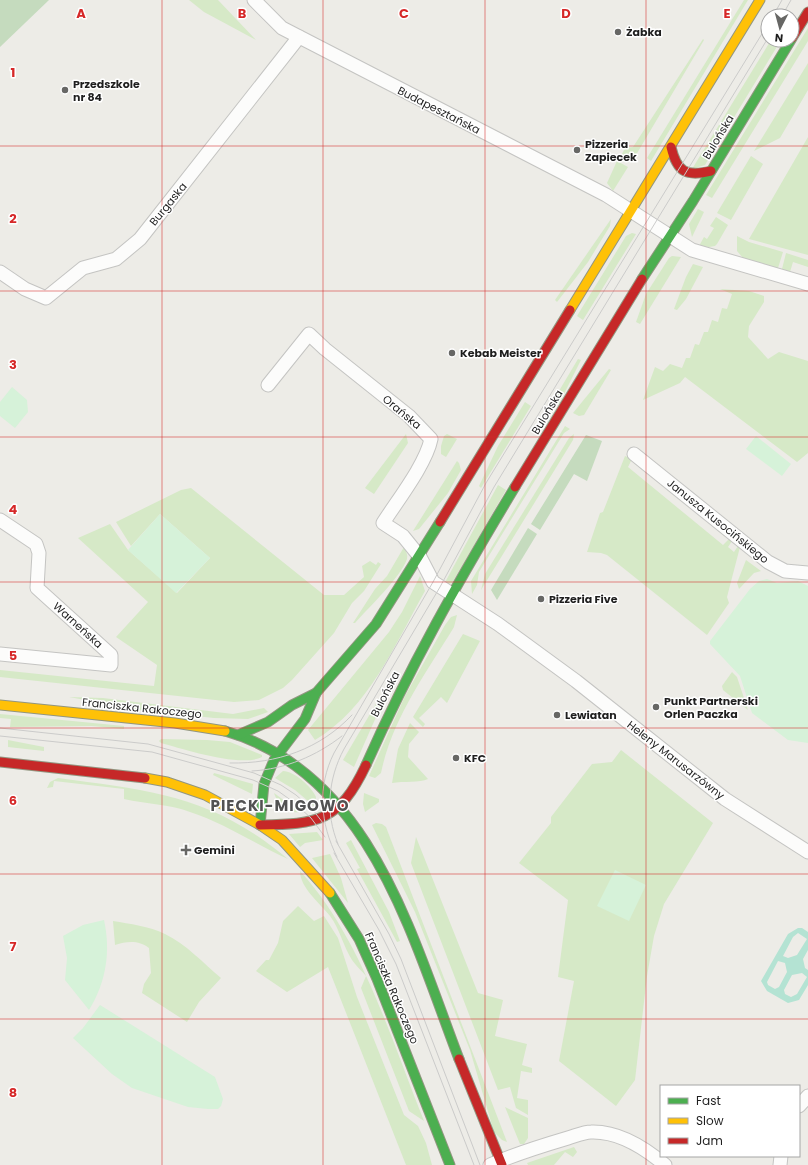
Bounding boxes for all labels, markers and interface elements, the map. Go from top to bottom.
text: A [76,4,86,23]
text: B [238,4,247,23]
text: C [399,4,409,23]
text: D [561,4,571,23]
text: E [723,4,731,23]
north arrow [760,8,800,48]
place label: Żabka [626,24,662,40]
marker: Żabka [613,27,623,37]
text: N [774,30,784,46]
text: 1 [11,63,15,82]
place label: Przedszkole nr 84 [73,76,140,105]
street label: Budapesztańska [395,82,483,138]
marker: Przedszkole nr 84 [60,85,70,95]
street label: Bulońska [698,112,738,162]
place label: Pizzeria Zapiecek [585,136,637,165]
marker: Pizzeria Zapiecek [572,145,582,155]
street label: Burgaska [146,179,190,229]
text: 2 [9,209,17,228]
place label: Kebab Meister [460,345,542,361]
marker: Kebab Meister [447,348,457,358]
text: 3 [9,355,17,374]
street label: Bulońska [527,387,567,437]
street label: Orańska [379,391,425,433]
street label: Janusza Kusocińskiego [664,475,772,567]
text: 4 [9,500,18,519]
place label: Pizzeria Five [549,591,618,607]
marker: Pizzeria Five [536,594,546,604]
street label: Warneńska [50,598,106,652]
text: 5 [9,646,17,665]
street label: Bulońska [367,668,403,720]
place label: Punkt Partnerski Orlen Paczka [664,693,758,722]
street label: Franciszka Rakoczego [81,694,203,722]
marker: Punkt Partnerski Orlen Paczka [651,702,661,712]
place label: Lewiatan [565,707,617,723]
marker: Lewiatan [552,710,562,720]
street label: Heleny Marusarzówny [624,717,729,804]
place label: KFC [464,750,486,766]
marker: KFC [451,753,461,763]
text: 6 [9,791,17,810]
district label: PIECKI-MIGOWO [211,795,349,816]
place label: Gemini [194,842,235,858]
marker: Gemini [181,845,191,855]
street label: Franciszka Rakoczego [361,930,423,1046]
text: 7 [10,937,17,956]
text: 8 [9,1083,17,1102]
legend [660,1085,800,1157]
text: Fast [696,1092,721,1109]
text: Slow [696,1112,724,1129]
text: Jam [696,1132,723,1149]

